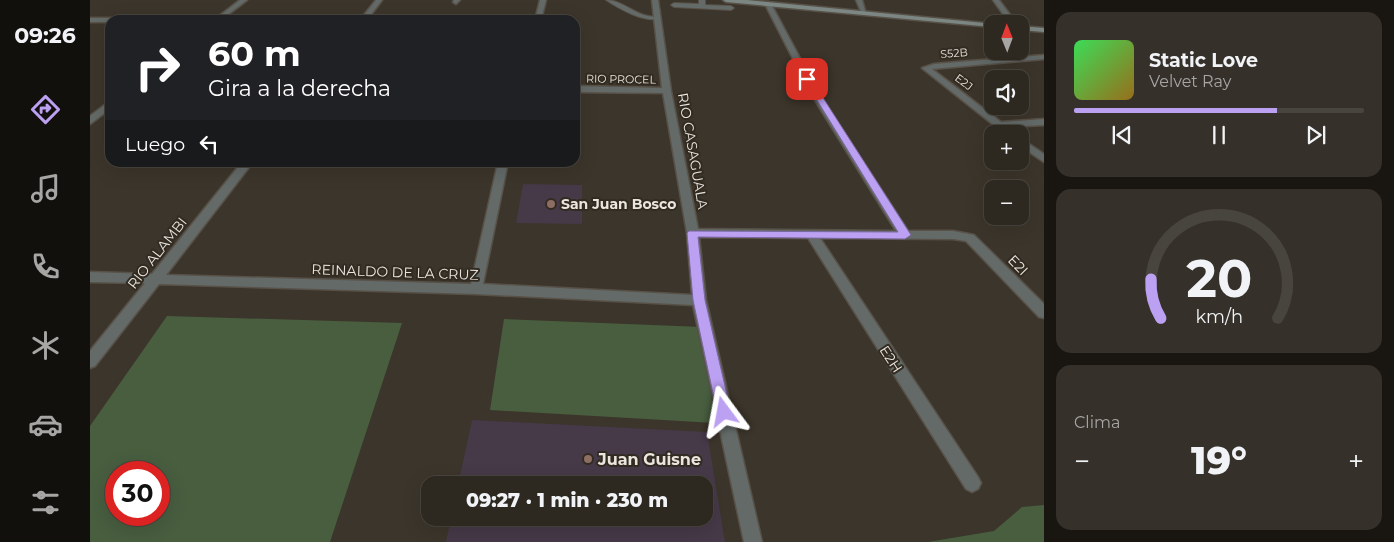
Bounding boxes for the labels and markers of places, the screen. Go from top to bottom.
pin [786,58,828,100]
place label: San Juan Bosco [561,195,676,213]
marker: San Juan Bosco [545,198,557,210]
place label: Juan Guisne [597,450,701,469]
marker: Juan Guisne [582,453,594,465]

